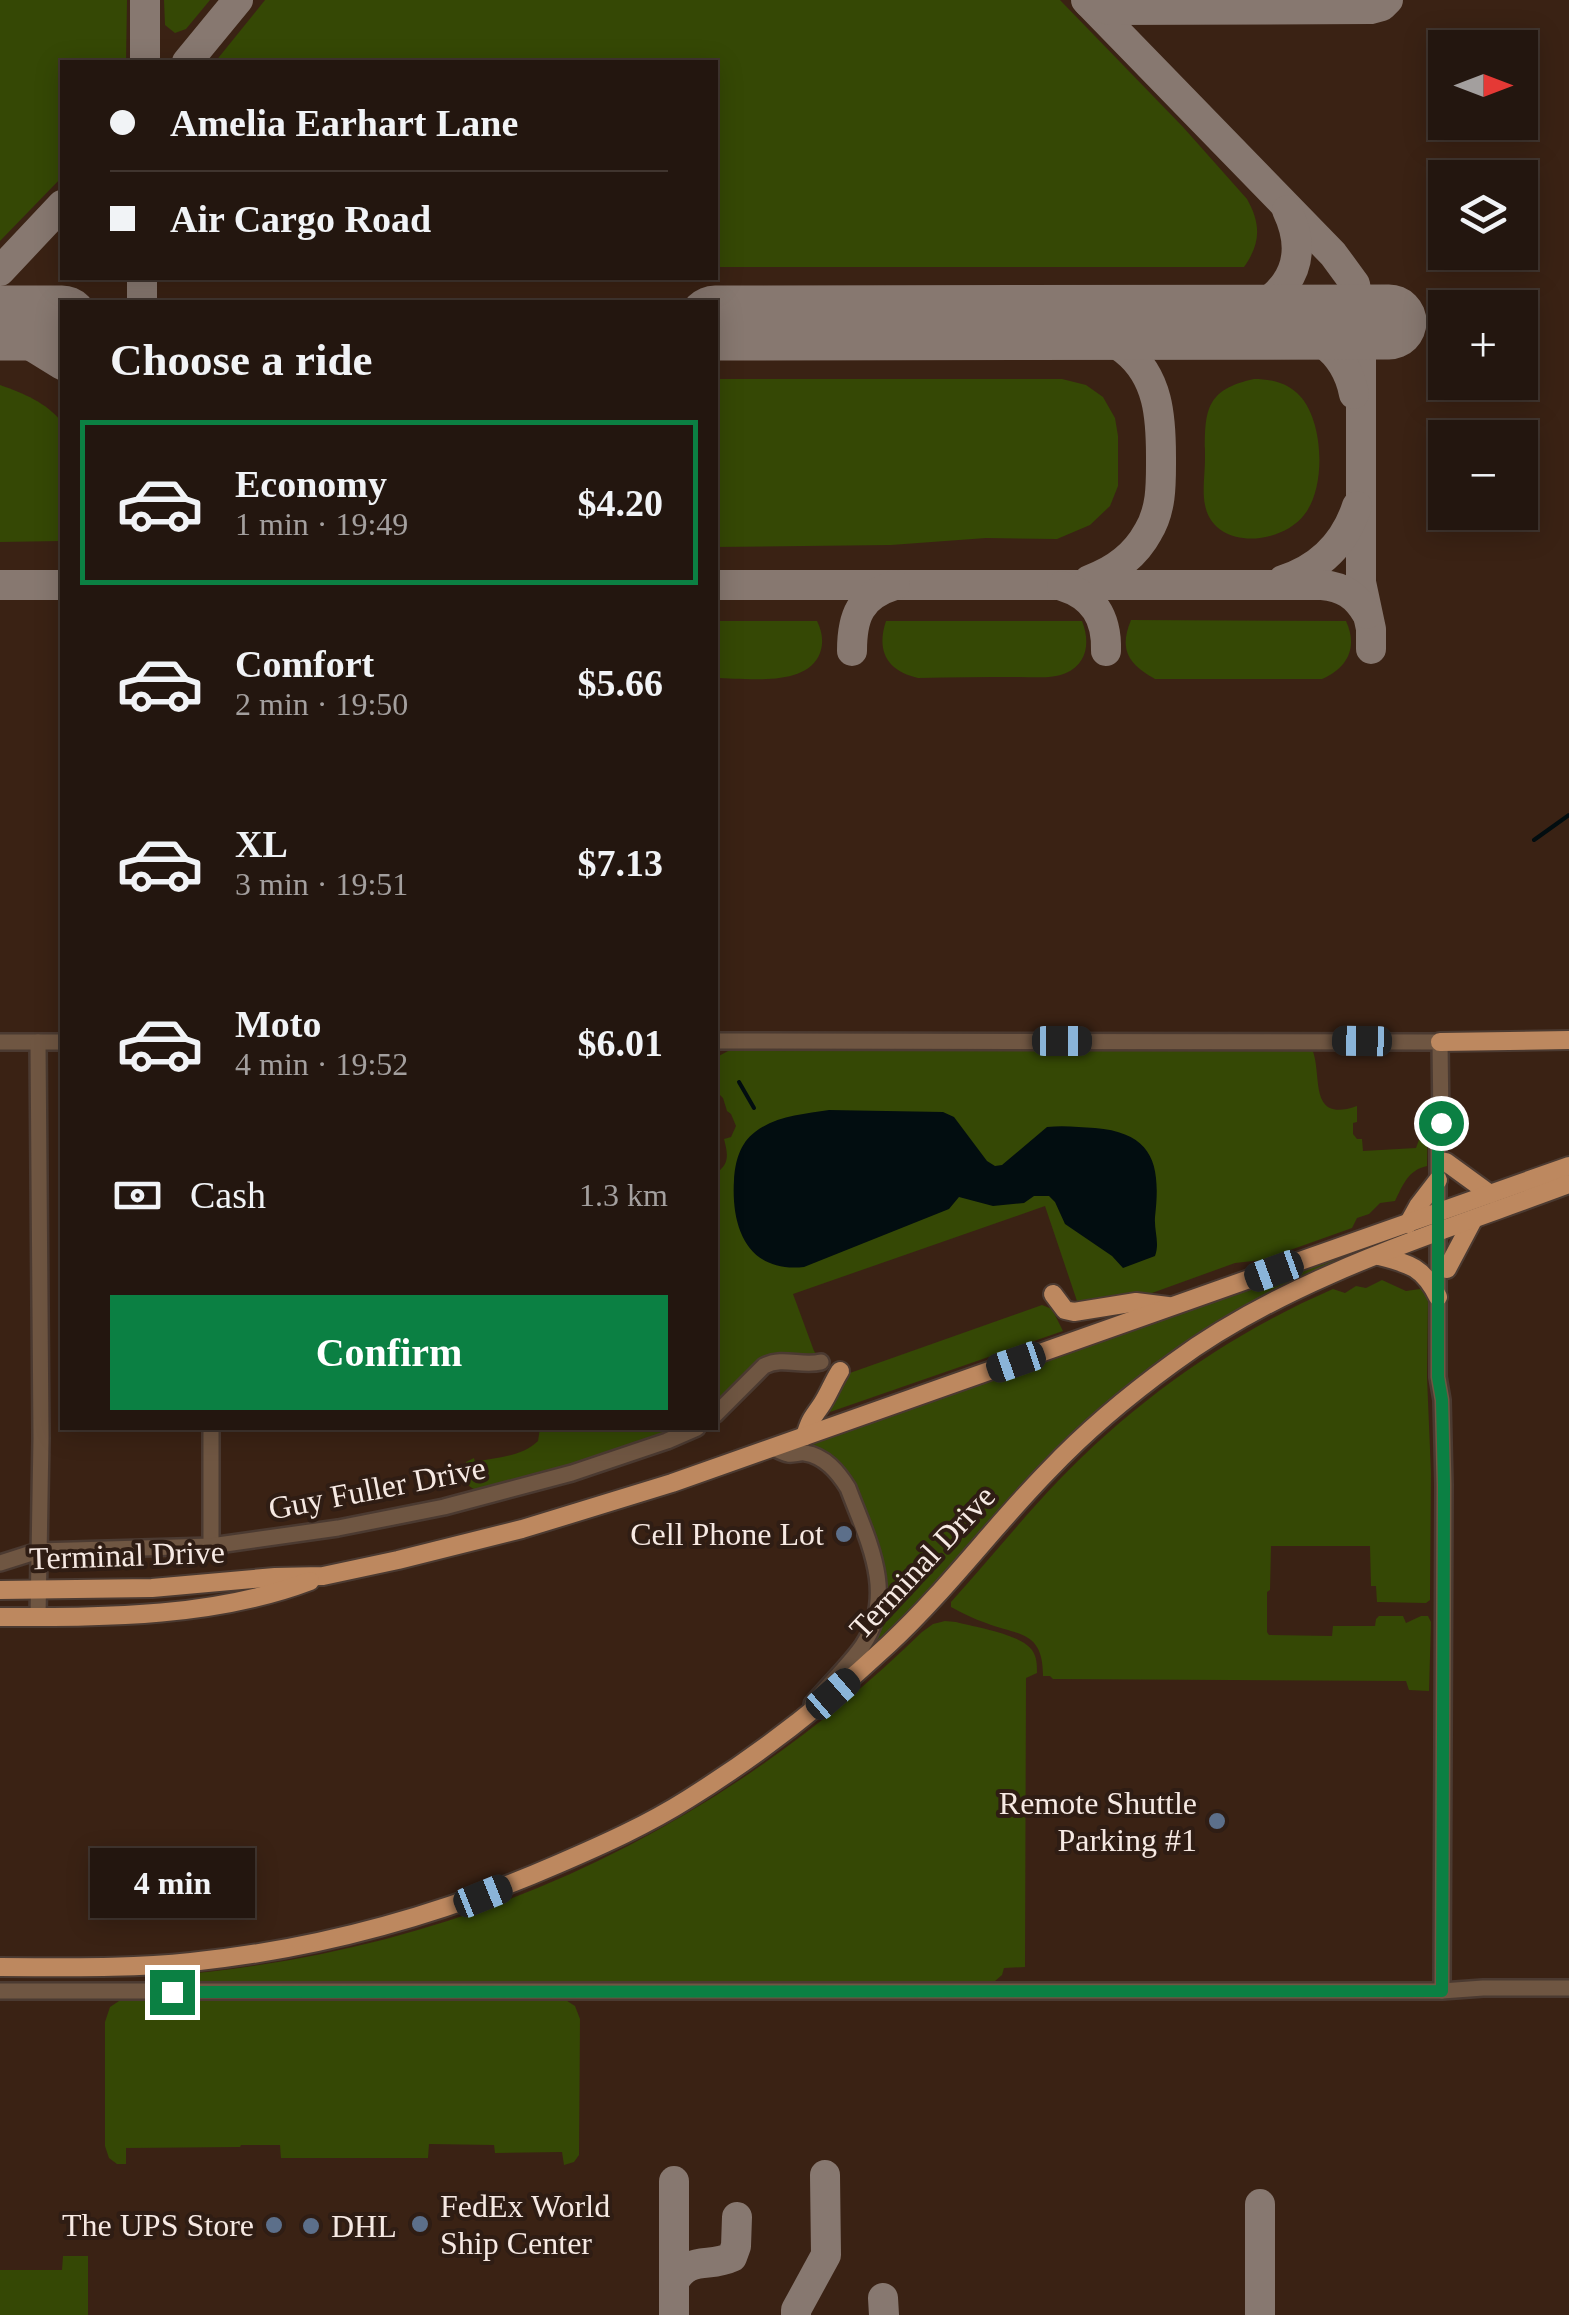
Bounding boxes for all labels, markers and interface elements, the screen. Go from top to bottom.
north arrow [1428,30,1538,140]
map controls [1428,30,1538,530]
text: Amelia Earhart Lane [170,102,518,144]
button: layers [1428,160,1538,270]
text: Air Cargo Road [170,198,431,240]
button: + [1428,290,1538,400]
text: Choose a ride [110,335,373,385]
button: − [1428,420,1538,530]
icon: car [115,458,205,548]
text: Economy [235,463,387,505]
text: $4.20 [578,482,663,524]
text: 1 min · 19:49 [235,506,408,542]
icon: car [115,638,205,728]
text: Comfort [235,643,374,685]
text: $5.66 [578,662,663,704]
text: 2 min · 19:50 [235,686,408,722]
icon: car [115,818,205,908]
text: XL [235,823,288,865]
text: $7.13 [578,842,663,884]
text: 3 min · 19:51 [235,866,408,902]
icon: car [115,998,205,1088]
text: Moto [235,1003,322,1045]
text: $6.01 [578,1022,663,1064]
car [1332,1025,1392,1057]
car [1032,1026,1092,1056]
text: 4 min · 19:52 [235,1046,408,1082]
route start [1419,1101,1464,1146]
icon: cash [110,1168,165,1223]
text: Cash [190,1174,266,1216]
text: 1.3 km [579,1177,668,1213]
car [1241,1247,1307,1295]
button: Confirm [110,1295,668,1410]
car [983,1338,1049,1386]
street label: Guy Fuller Drive [265,1449,489,1527]
street label: Terminal Drive [842,1478,1002,1646]
place label: Cell Phone Lot [630,1516,824,1552]
marker: Cell Phone Lot [833,1523,855,1545]
street label: Terminal Drive [28,1534,226,1576]
car [801,1663,865,1725]
place label: Remote Shuttle Parking #1 [999,1785,1197,1858]
marker: Remote Shuttle Parking #1 [1206,1810,1228,1832]
callout: 4 min [90,1847,254,1917]
text: 4 min [134,1865,211,1901]
car [450,1871,516,1921]
route end [150,1970,195,2015]
place label: FedEx World Ship Center [440,2188,610,2261]
place label: The UPS Store [62,2207,254,2243]
place label: DHL [331,2208,397,2244]
marker: FedEx World Ship Center [409,2213,431,2235]
marker: The UPS Store [263,2214,285,2236]
marker: DHL [300,2215,322,2237]

